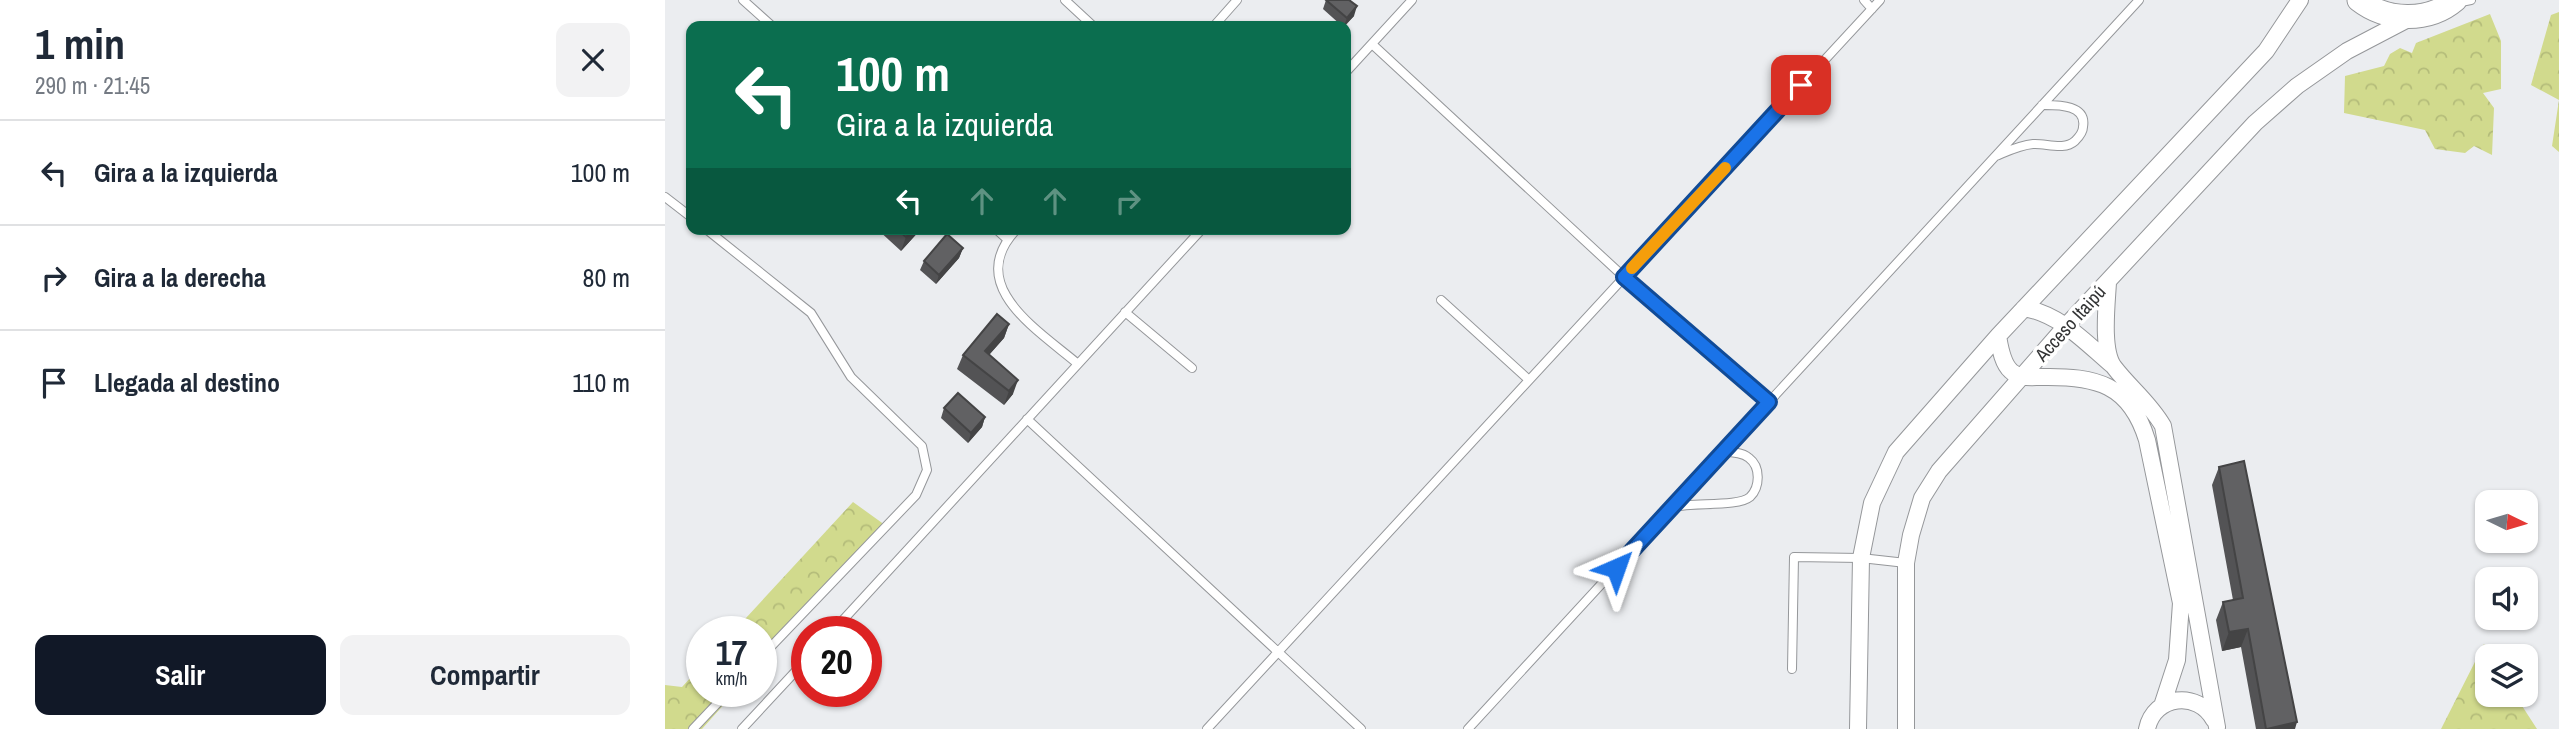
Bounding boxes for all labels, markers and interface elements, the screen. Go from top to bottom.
text: 1 min [35,16,125,72]
button: close [556,23,630,97]
text: 100 m [836,40,950,106]
icon: left [721,49,812,140]
pin [1771,55,1831,115]
icon: arrive [1782,66,1820,104]
text: 290 m · 21:45 [35,70,150,101]
text: Gira a la izquierda [836,103,1053,146]
icon: left [35,154,73,192]
text: Gira a la izquierda [94,155,278,190]
text: 100 m [571,155,630,190]
icon: left [890,182,928,220]
icon: ahead [963,182,1001,220]
icon: ahead [1036,182,1074,220]
icon: right [1109,182,1147,220]
icon: right [35,259,73,297]
text: Gira a la derecha [94,260,266,295]
text: 80 m [583,260,630,295]
street label: Acceso Itaipú [2028,279,2111,368]
icon: arrive [35,364,73,402]
text: Llegada al destino [94,365,280,400]
text: 110 m [572,365,630,400]
north arrow [2475,490,2537,553]
map controls [2475,490,2538,707]
position arrow [1579,531,1653,605]
button: sound [2475,567,2538,630]
speed limit sign: 20 [791,616,882,707]
text: 17 [716,629,747,676]
button: Salir [35,635,326,715]
button: Compartir [340,635,630,715]
button: layers [2475,644,2538,707]
text: km/h [716,666,748,691]

